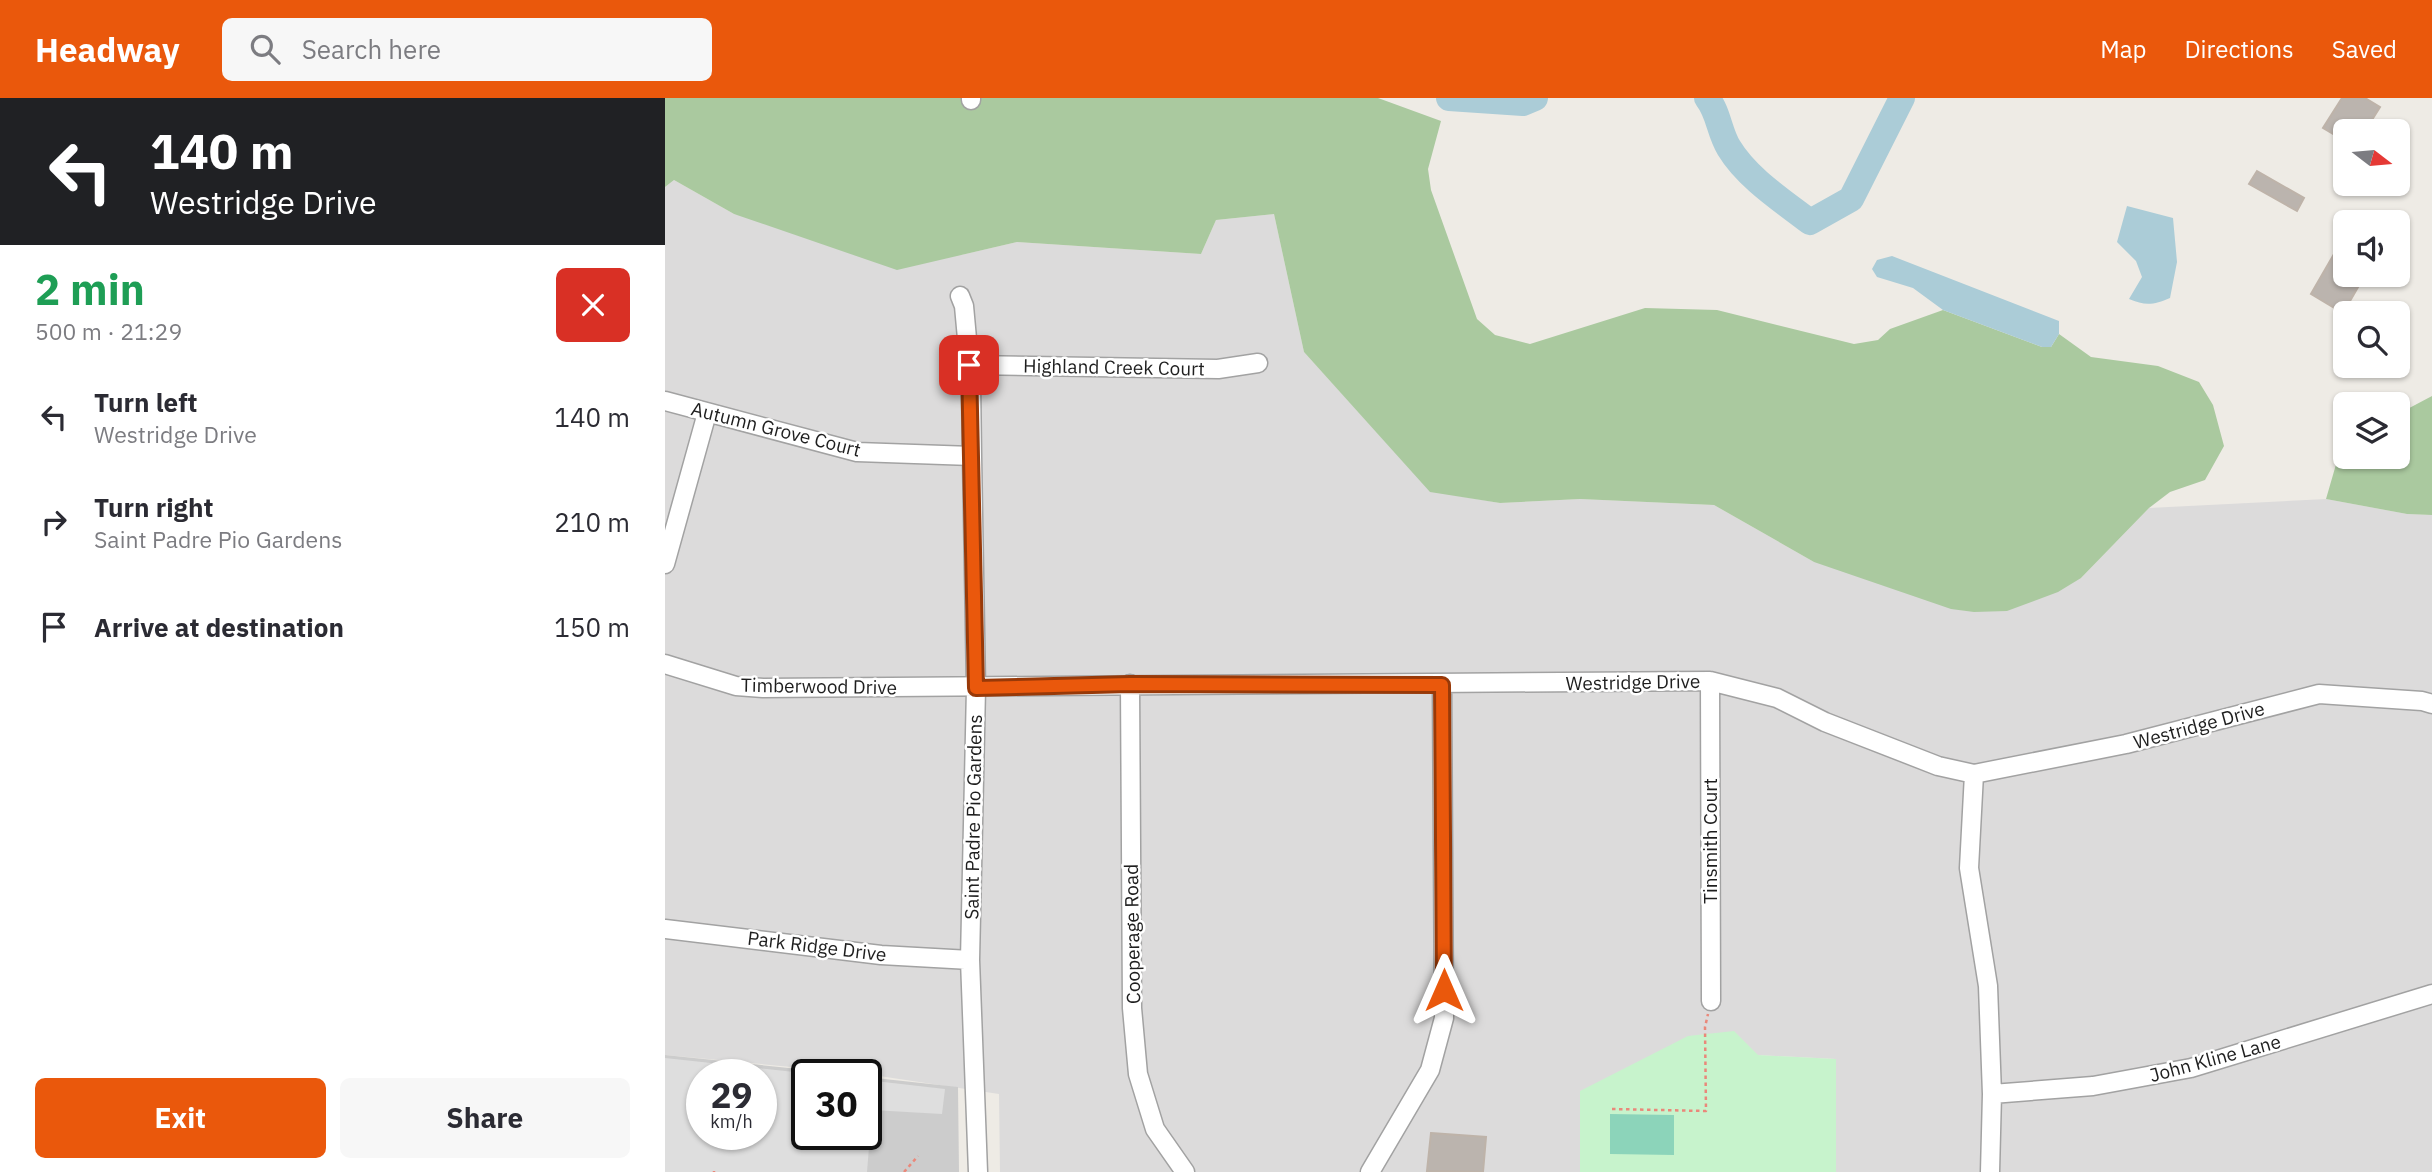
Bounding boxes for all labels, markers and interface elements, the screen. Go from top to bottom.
search box [222,18,712,81]
text: Headway [35,28,180,71]
icon: search [246,30,284,68]
text: Search here [302,32,441,66]
text: Map [2100,33,2146,65]
text: Directions [2184,33,2294,65]
text: Saved [2332,33,2397,65]
text: 140 m [150,119,294,182]
north arrow [2333,119,2410,196]
map controls [2333,119,2410,469]
icon: left [35,126,126,217]
text: Westridge Drive [150,181,377,223]
button: sound [2333,210,2410,287]
text: 2 min [35,262,145,317]
button: close [556,268,630,342]
button: search [2333,301,2410,378]
text: 500 m · 21:29 [35,316,182,346]
pin [939,335,999,395]
icon: arrive [950,346,988,384]
street label: Highland Creek Court [1023,353,1205,381]
text: Turn left [94,385,197,419]
button: layers [2333,392,2410,469]
street label: Autumn Grove Court [689,396,863,462]
icon: left [35,398,73,436]
text: 140 m [554,400,630,434]
text: Westridge Drive [94,419,257,449]
text: Turn right [94,490,213,524]
icon: right [35,503,73,541]
text: 210 m [554,505,630,539]
text: Saint Padre Pio Gardens [94,524,342,554]
icon: arrive [35,608,73,646]
text: Arrive at destination [94,610,344,644]
text: 150 m [554,610,630,644]
street label: Westridge Drive [1566,669,1700,695]
street label: Timberwood Drive [741,673,897,699]
street label: Westridge Drive [2131,696,2267,754]
street label: Saint Padre Pio Gardens [959,714,987,920]
street label: Tinsmith Court [1698,778,1722,904]
street label: Cooperage Road [1119,864,1145,1004]
street label: Park Ridge Drive [746,926,888,966]
position arrow [1407,953,1481,1027]
street label: John Kline Lane [2147,1029,2283,1087]
speed limit sign: 30 [791,1059,882,1150]
text: 29 [710,1072,753,1118]
button: Exit [35,1078,326,1158]
button: Share [340,1078,630,1158]
text: km/h [710,1110,753,1133]

